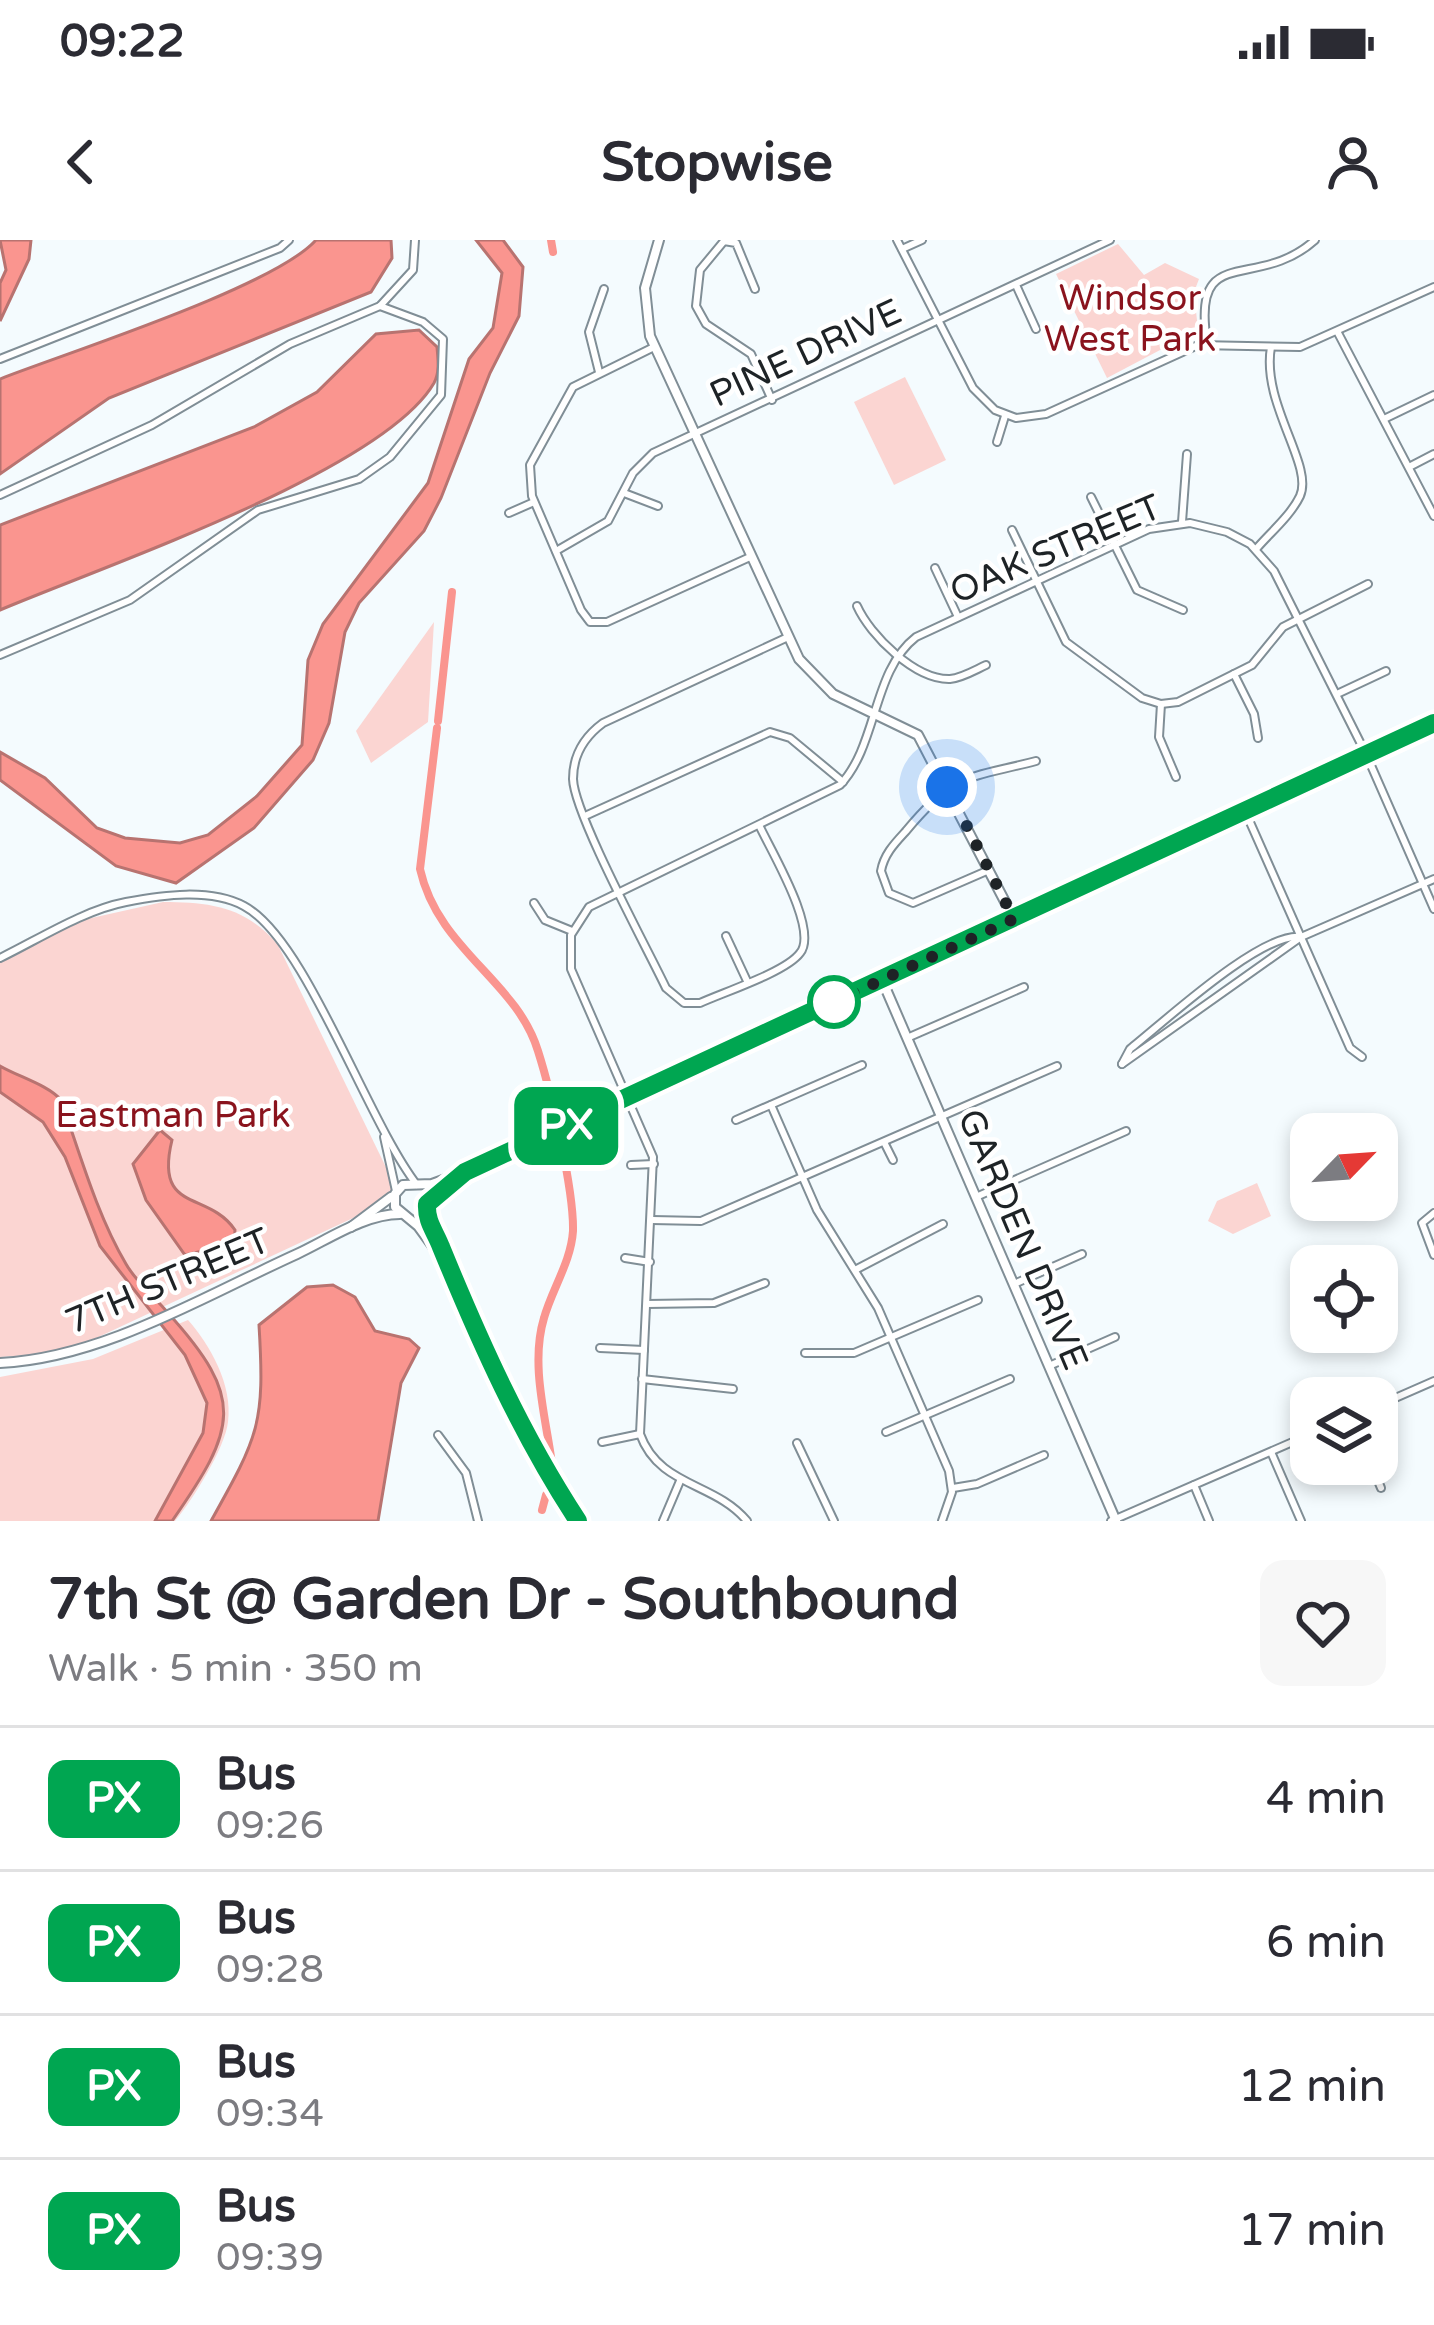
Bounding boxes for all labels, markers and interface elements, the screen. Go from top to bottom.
text: 09:22 [60,15,185,69]
icon: back [48,129,114,195]
icon: person [1320,129,1386,195]
text: Stopwise [601,130,833,195]
park label: Windsor West Park [1044,277,1216,361]
street label: PINE DRIVE [703,290,908,416]
street label: OAK STREET [943,486,1168,613]
your location [917,757,977,817]
unlabelled marker [809,977,859,1027]
line badge: PX [512,1087,620,1165]
park label: Eastman Park [55,1094,291,1137]
text: PX [538,1100,594,1151]
street label: GARDEN DRIVE [948,1103,1097,1376]
north arrow [1290,1113,1398,1221]
map controls [1290,1113,1398,1485]
street label: 7TH STREET [59,1219,276,1344]
button: locate [1290,1245,1398,1353]
button: layers [1290,1377,1398,1485]
button: heart [1260,1560,1386,1686]
text: 7th St @ Garden Dr - Southbound [48,1566,960,1634]
text: Walk · 5 min · 350 m [48,1645,423,1692]
text: Bus [216,1748,296,1802]
text: 4 min [1266,1772,1386,1826]
text: PX [86,1773,142,1824]
text: 09:26 [216,1802,324,1849]
text: Bus [216,1892,296,1946]
text: 6 min [1266,1916,1386,1970]
text: PX [86,1917,142,1968]
text: 09:28 [216,1946,324,1993]
text: Bus [216,2036,296,2090]
text: 12 min [1238,2060,1386,2114]
text: PX [86,2061,142,2112]
text: 09:34 [216,2090,324,2137]
text: Bus [216,2180,296,2234]
text: 17 min [1238,2204,1386,2258]
text: PX [86,2205,142,2256]
text: 09:39 [216,2234,324,2281]

